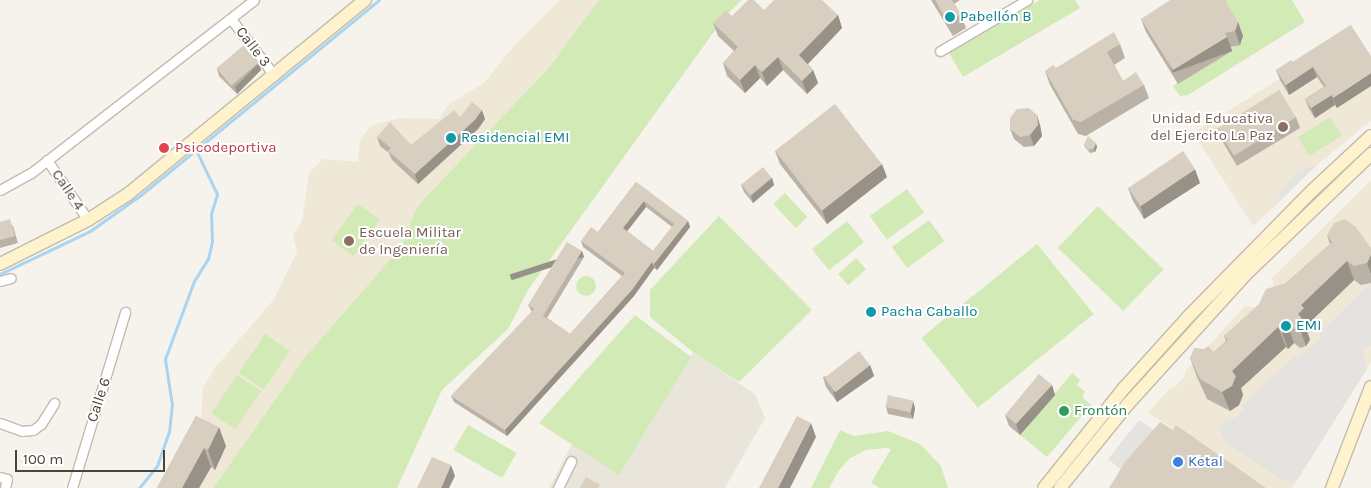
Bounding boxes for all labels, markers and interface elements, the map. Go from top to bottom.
place label: Pabellón B [960,8,1032,26]
marker: Pabellón B [944,11,956,23]
street label: Calle 3 [232,23,274,71]
place label: Unidad Educativa del Ejercito La Paz [1150,109,1273,144]
marker: Unidad Educativa del Ejercito La Paz [1277,121,1289,133]
place label: Residencial EMI [461,129,569,147]
marker: Residencial EMI [445,132,457,144]
place label: Psicodeportiva [175,139,276,157]
marker: Psicodeportiva [157,141,171,155]
street label: Calle 4 [48,166,88,214]
place label: Escuela Militar de Ingeniería [359,223,461,258]
marker: Escuela Militar de Ingeniería [343,235,355,247]
place label: Pacha Caballo [881,303,977,321]
marker: Pacha Caballo [865,306,877,318]
place label: EMI [1296,317,1321,335]
marker: EMI [1280,320,1292,332]
street label: Calle 6 [83,375,115,425]
place label: Frontón [1074,402,1127,420]
marker: Frontón [1058,405,1070,417]
scale bar [18,440,168,472]
text: 100 m [23,450,63,468]
place label: Ketal [1188,453,1223,471]
marker: Ketal [1172,456,1184,468]

